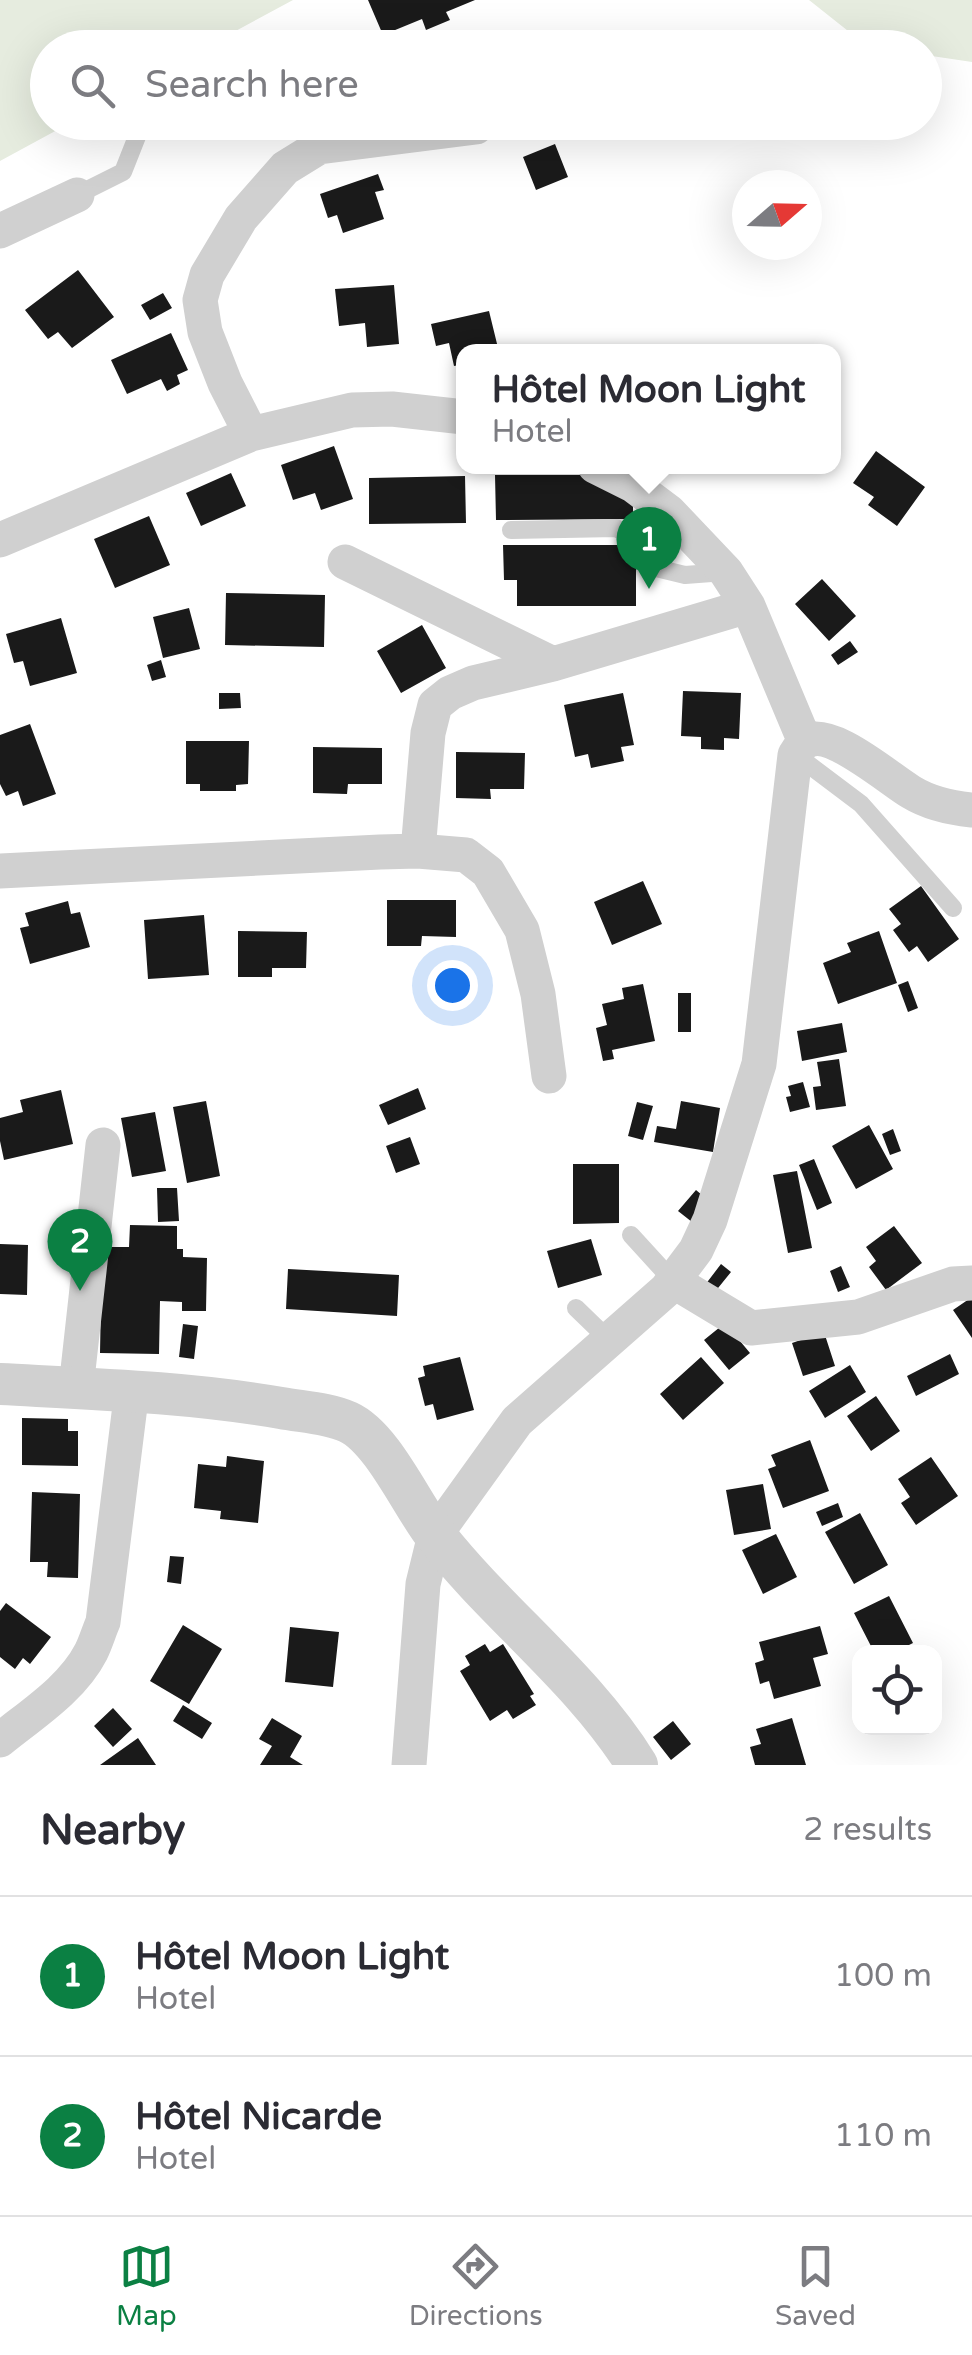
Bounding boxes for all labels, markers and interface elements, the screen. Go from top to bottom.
search box [30,30,942,140]
icon: search [65,58,120,113]
text: Search here [145,62,359,108]
north arrow [732,170,822,260]
popup [456,344,841,474]
text: Hôtel Moon Light [491,367,806,413]
text: Hotel [491,413,573,451]
pin: 1 [616,506,682,589]
your location [427,960,478,1011]
pin: 2 [48,1208,112,1291]
map controls [852,1645,942,1735]
button: locate [852,1645,942,1735]
text: Nearby [40,1805,185,1856]
text: 2 results [803,1811,932,1849]
text: Hôtel Moon Light [135,1934,449,1980]
text: 1 [62,1957,83,1995]
text: 100 m [834,1957,932,1995]
text: Hotel [135,1980,216,2018]
text: Hôtel Nicarde [135,2094,382,2140]
text: 2 [62,2117,83,2155]
text: 110 m [834,2117,932,2155]
text: Hotel [135,2140,216,2178]
tab: Map [116,2239,177,2333]
tab: Directions [409,2239,543,2333]
tab: Saved [775,2239,856,2333]

